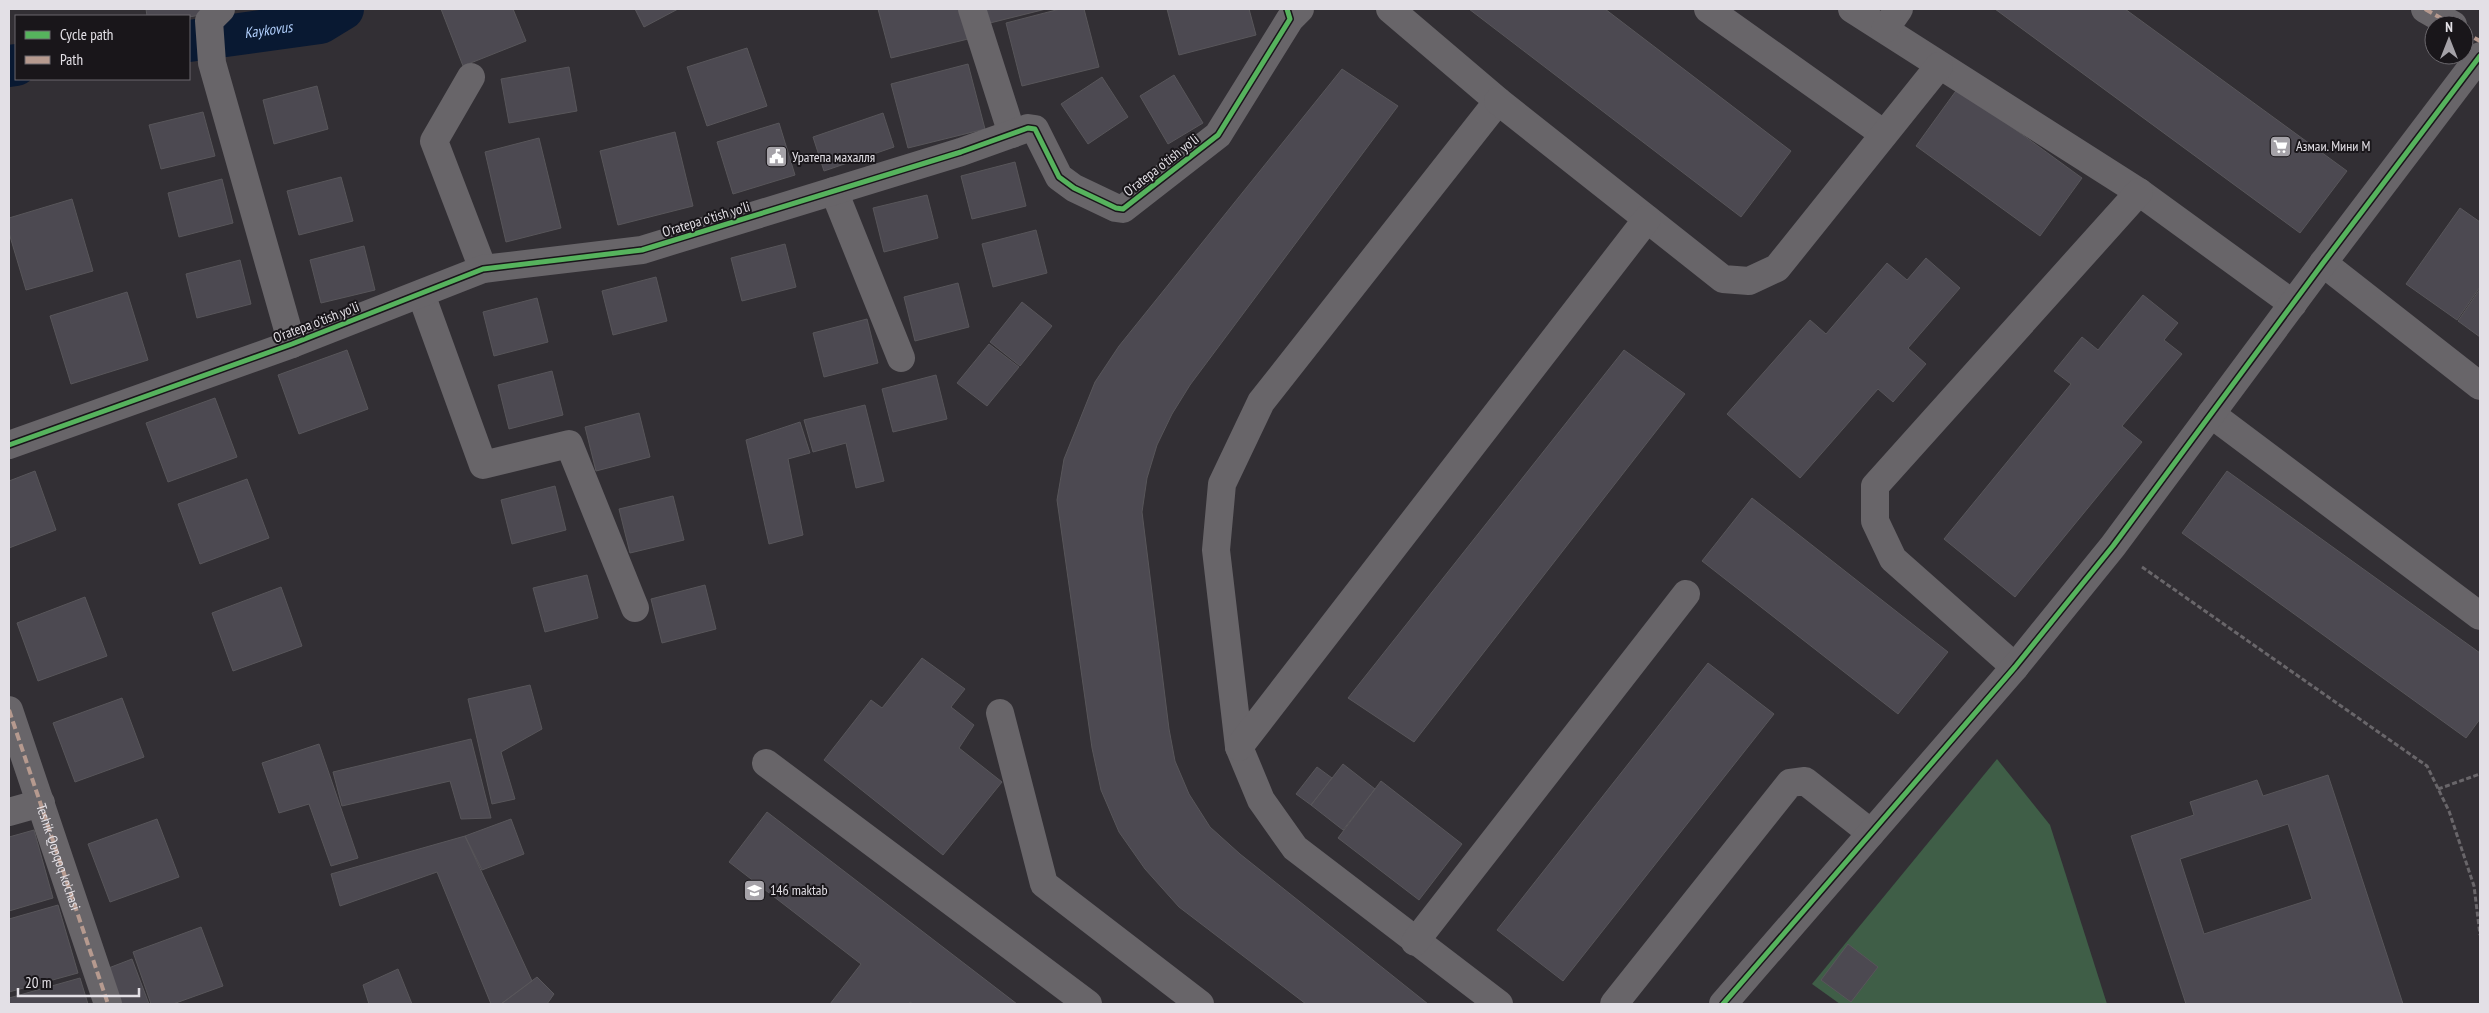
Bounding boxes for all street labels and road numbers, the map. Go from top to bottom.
street label: O'ratepa o'tish yo'li [1120,130,1202,200]
street label: O'ratepa o'tish yo'li [660,197,752,241]
street label: O'ratepa o'tish yo'li [270,297,362,347]
street label: Teshik-Qopqoq ko'chasi [32,801,85,912]

